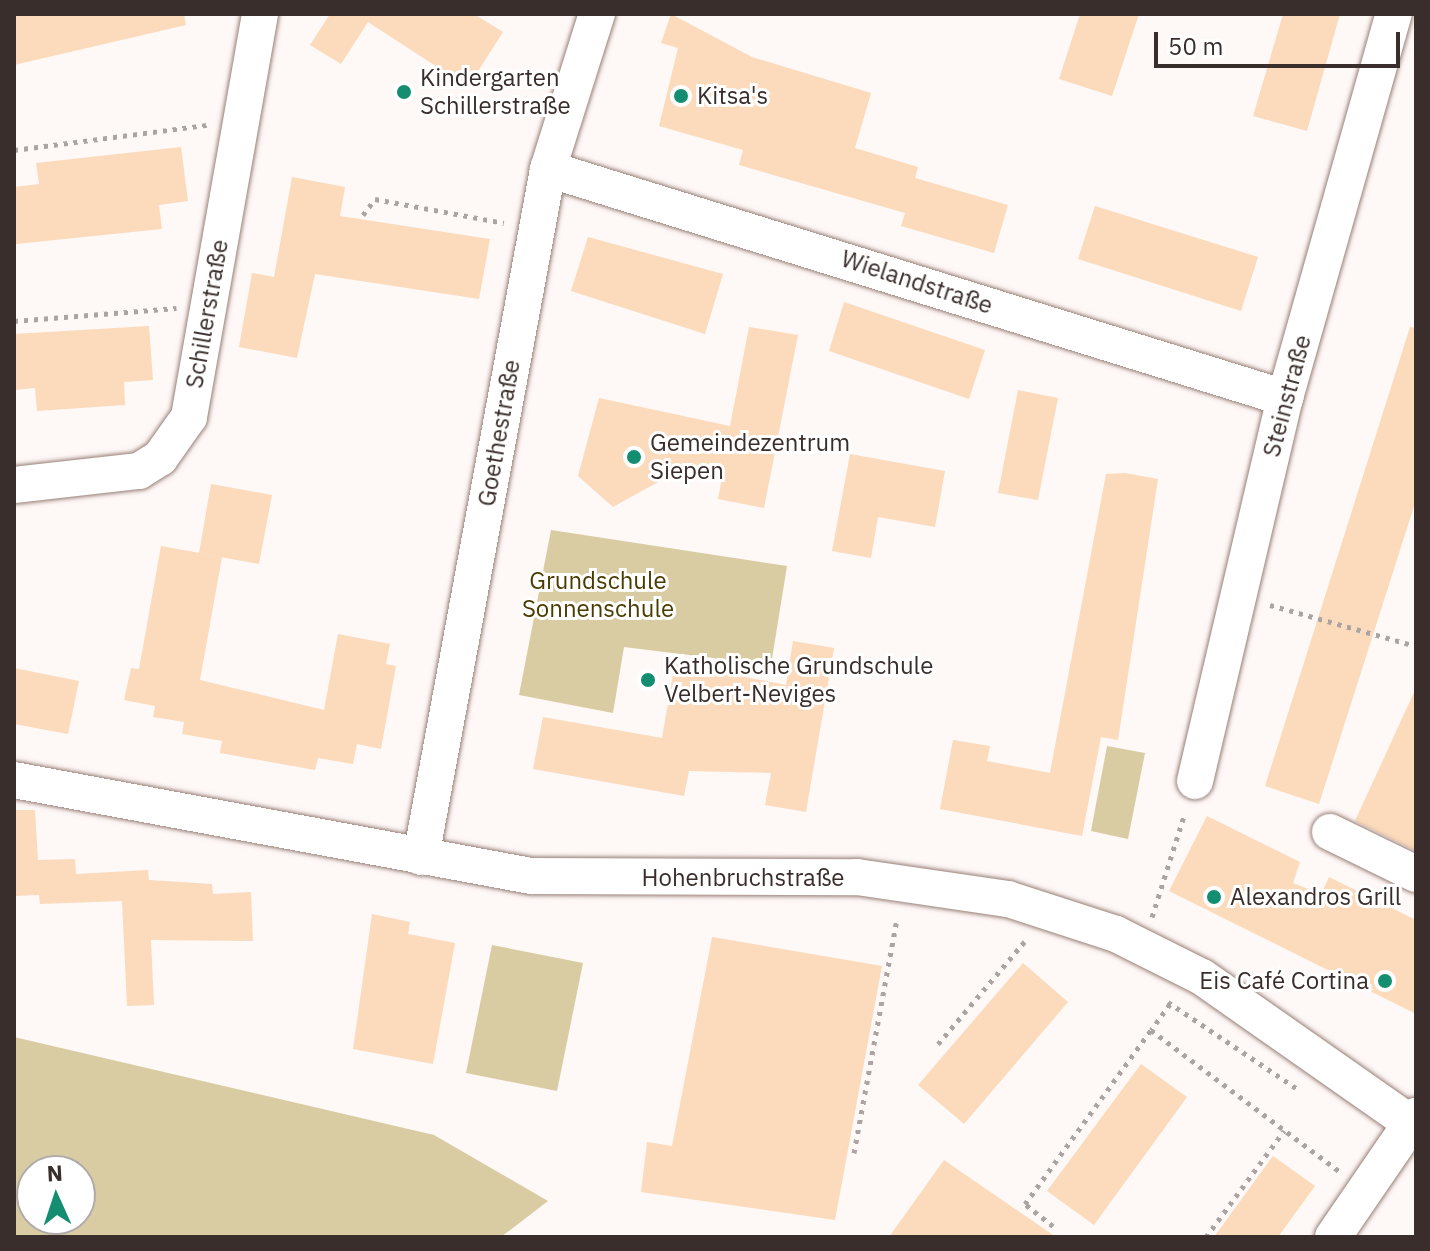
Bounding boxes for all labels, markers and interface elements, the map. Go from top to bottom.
scale bar [1158,16,1404,66]
text: 50 m [1168,30,1223,62]
place label: Kindergarten Schillerstraße [420,64,571,120]
place label: Kitsa's [697,82,768,110]
marker: Kindergarten Schillerstraße [395,83,413,101]
marker: Kitsa's [672,87,690,105]
street label: Schillerstraße [180,237,234,391]
street label: Wielandstraße [838,244,996,320]
street label: Steinstraße [1257,332,1317,460]
street label: Goethestraße [472,357,526,509]
place label: Gemeindezentrum Siepen [650,429,850,485]
marker: Gemeindezentrum Siepen [625,448,643,466]
park label: Grundschule Sonnenschule [522,567,674,623]
place label: Katholische Grundschule Velbert-Neviges [664,652,933,708]
marker: Katholische Grundschule Velbert-Neviges [639,671,657,689]
street label: Hohenbruchstraße [642,864,844,892]
place label: Alexandros Grill [1230,883,1401,911]
marker: Alexandros Grill [1205,888,1223,906]
place label: Eis Café Cortina [1199,967,1369,995]
marker: Eis Café Cortina [1376,972,1394,990]
north arrow [16,1155,96,1235]
text: N [46,1158,64,1187]

